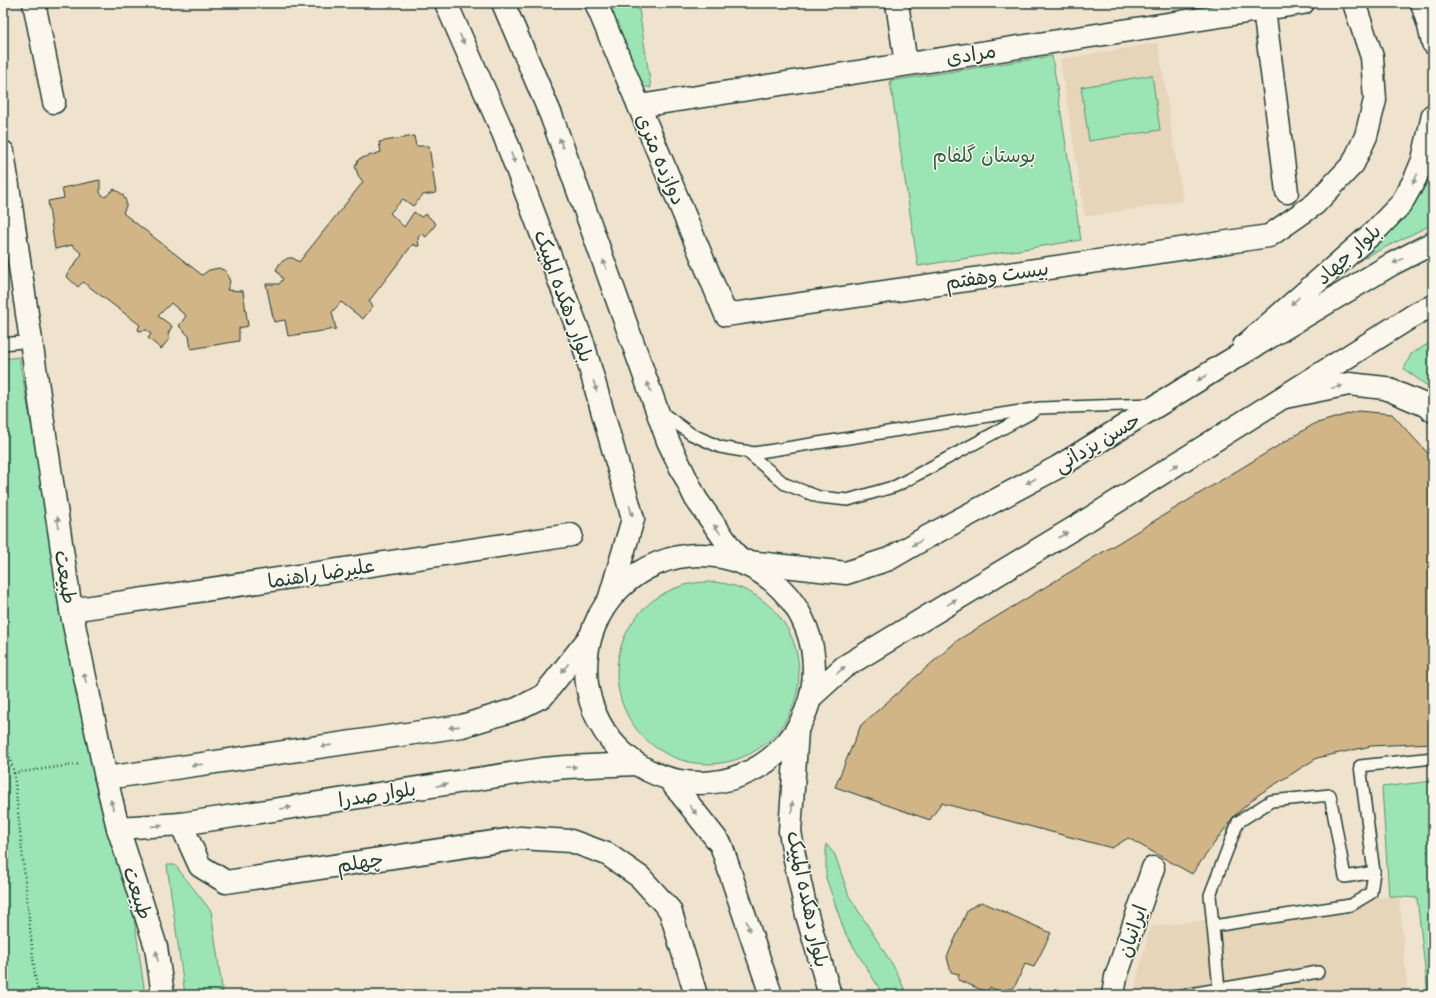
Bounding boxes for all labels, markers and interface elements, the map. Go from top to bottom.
one-way arrow [459,33,465,44]
street label: مرادی [944,38,998,71]
street label: دوازده متری [630,110,691,209]
one-way arrow [557,136,563,148]
park label: بوستان گلفام [932,143,1036,170]
one-way arrow [510,153,516,165]
one-way arrow [1412,173,1418,185]
street label: بلوار جهاد [1310,219,1386,290]
street label: بلوار دهکده المپیک [528,227,599,366]
street label: بیست وهفتم [944,256,1051,297]
one-way arrow [602,258,608,270]
one-way arrow [1392,258,1404,264]
one-way arrow [1291,296,1300,305]
one-way arrow [1196,374,1208,381]
one-way arrow [592,380,598,392]
one-way arrow [646,381,652,393]
one-way arrow [1331,383,1343,389]
street label: حسن یزدانی [1049,407,1145,478]
one-way arrow [1168,463,1180,470]
one-way arrow [1026,478,1037,485]
one-way arrow [628,505,634,517]
one-way arrow [55,516,61,529]
one-way arrow [713,523,721,534]
one-way arrow [1058,531,1068,539]
one-way arrow [912,539,922,547]
street label: طبیعت [49,548,82,606]
street label: علیرضا راهنما [266,553,376,594]
one-way arrow [946,599,958,606]
one-way arrow [561,663,570,674]
one-way arrow [836,666,847,675]
one-way arrow [81,672,87,684]
one-way arrow [448,724,461,730]
one-way arrow [320,743,332,749]
one-way arrow [191,762,203,768]
one-way arrow [565,763,577,770]
street label: بلوار صدرا [336,776,418,813]
one-way arrow [436,782,448,788]
one-way arrow [109,799,115,811]
one-way arrow [789,800,795,813]
one-way arrow [280,805,292,811]
one-way arrow [689,805,698,815]
one-way arrow [151,822,163,829]
street label: بلوار دهکده المپیک [781,829,834,970]
street label: چهلم [335,846,385,880]
street label: طبیعت [117,863,158,923]
street label: ایرانیان [1112,902,1153,961]
one-way arrow [746,920,752,932]
one-way arrow [154,950,160,963]

